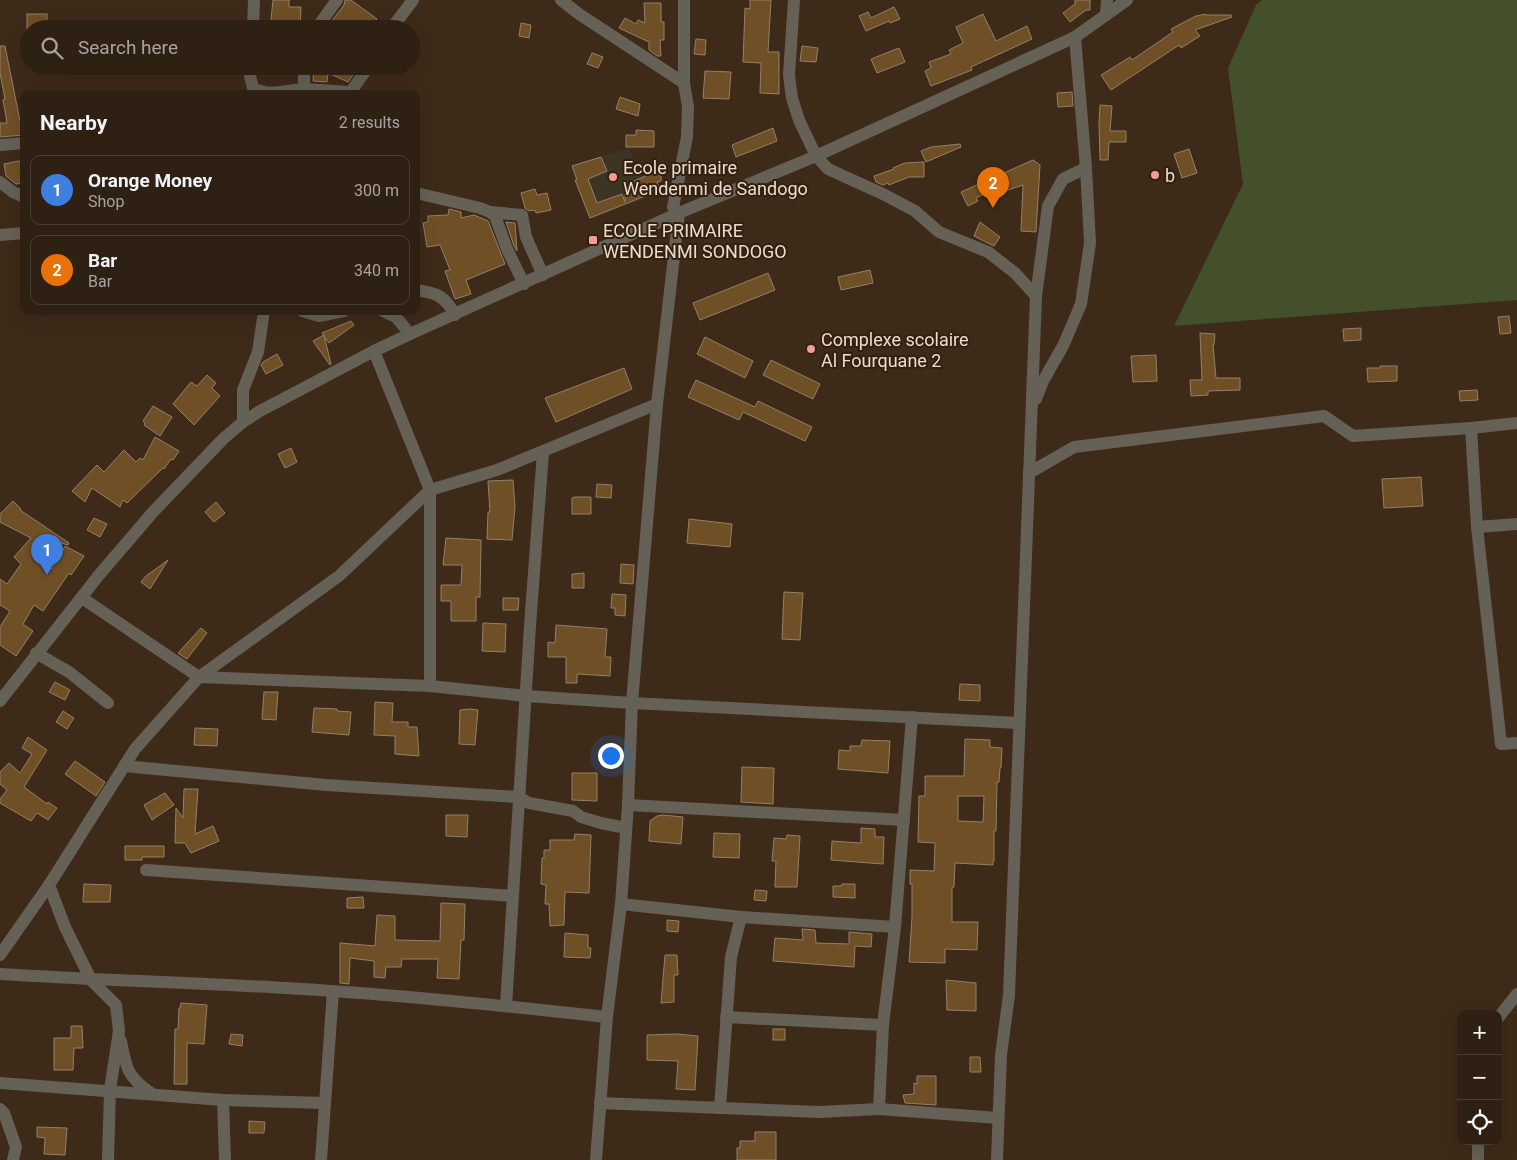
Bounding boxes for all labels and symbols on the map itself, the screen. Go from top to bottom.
place label: Ecole primaire Wendenmi de Sandogo [623,157,808,199]
place label: b [1165,165,1175,186]
pin: 2 [977,167,1009,208]
marker: b [1149,169,1161,181]
marker: Ecole primaire Wendenmi de Sandogo [607,171,619,183]
place label: ECOLE PRIMAIRE WENDENMI SONDOGO [603,220,787,262]
marker: ECOLE PRIMAIRE WENDENMI SONDOGO [587,234,599,246]
place label: Complexe scolaire Al Fourquane 2 [821,329,969,371]
marker: Complexe scolaire Al Fourquane 2 [805,343,817,355]
pin: 1 [31,534,63,575]
your location [598,743,624,769]

